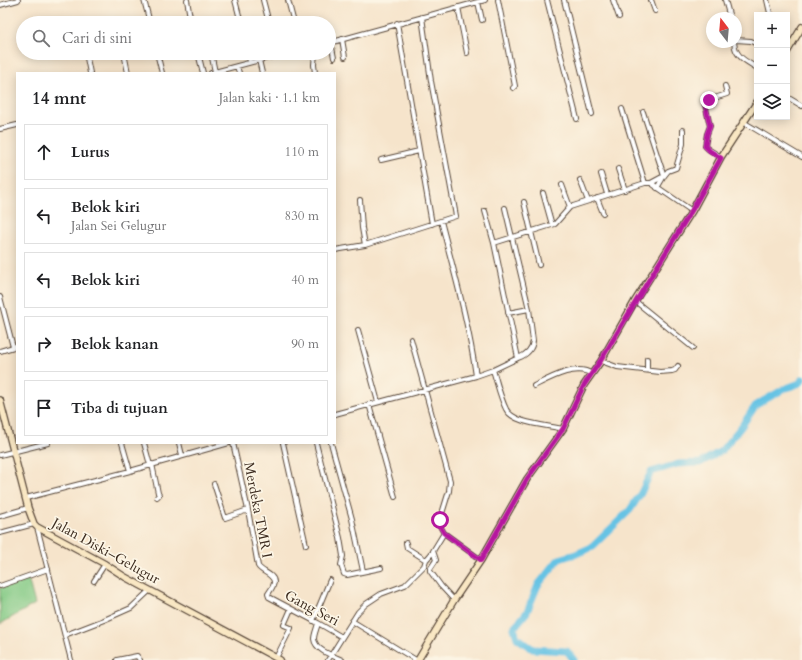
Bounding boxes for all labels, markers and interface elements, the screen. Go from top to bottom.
north arrow [706,12,742,48]
map controls [754,12,790,120]
button: + [754,12,790,48]
search box [16,16,336,60]
icon: search [30,27,52,49]
text: Cari di sini [62,28,132,48]
button: − [754,48,790,84]
button: layers [754,84,790,120]
text: 14 mnt [32,87,86,110]
text: Jalan kaki · 1.1 km [219,89,320,107]
route end [700,91,718,109]
icon: ahead [33,141,55,163]
text: Lurus [71,142,110,162]
text: 110 m [285,143,319,161]
text: Belok kiri [71,197,140,217]
icon: left [33,205,55,227]
text: 830 m [285,207,319,225]
text: Jalan Sei Gelugur [71,217,166,235]
icon: left [33,269,55,291]
text: Belok kiri [71,270,140,290]
text: 40 m [291,271,319,289]
icon: right [33,333,55,355]
text: Belok kanan [71,334,159,354]
text: 90 m [291,335,319,353]
icon: arrive [33,397,55,419]
text: Tiba di tujuan [71,398,168,418]
street label: Merdeka TMR I [239,460,277,560]
route start [431,511,449,529]
street label: Jalan Diski–Gelugur [47,512,164,589]
street label: Gang Seri [281,586,343,630]

